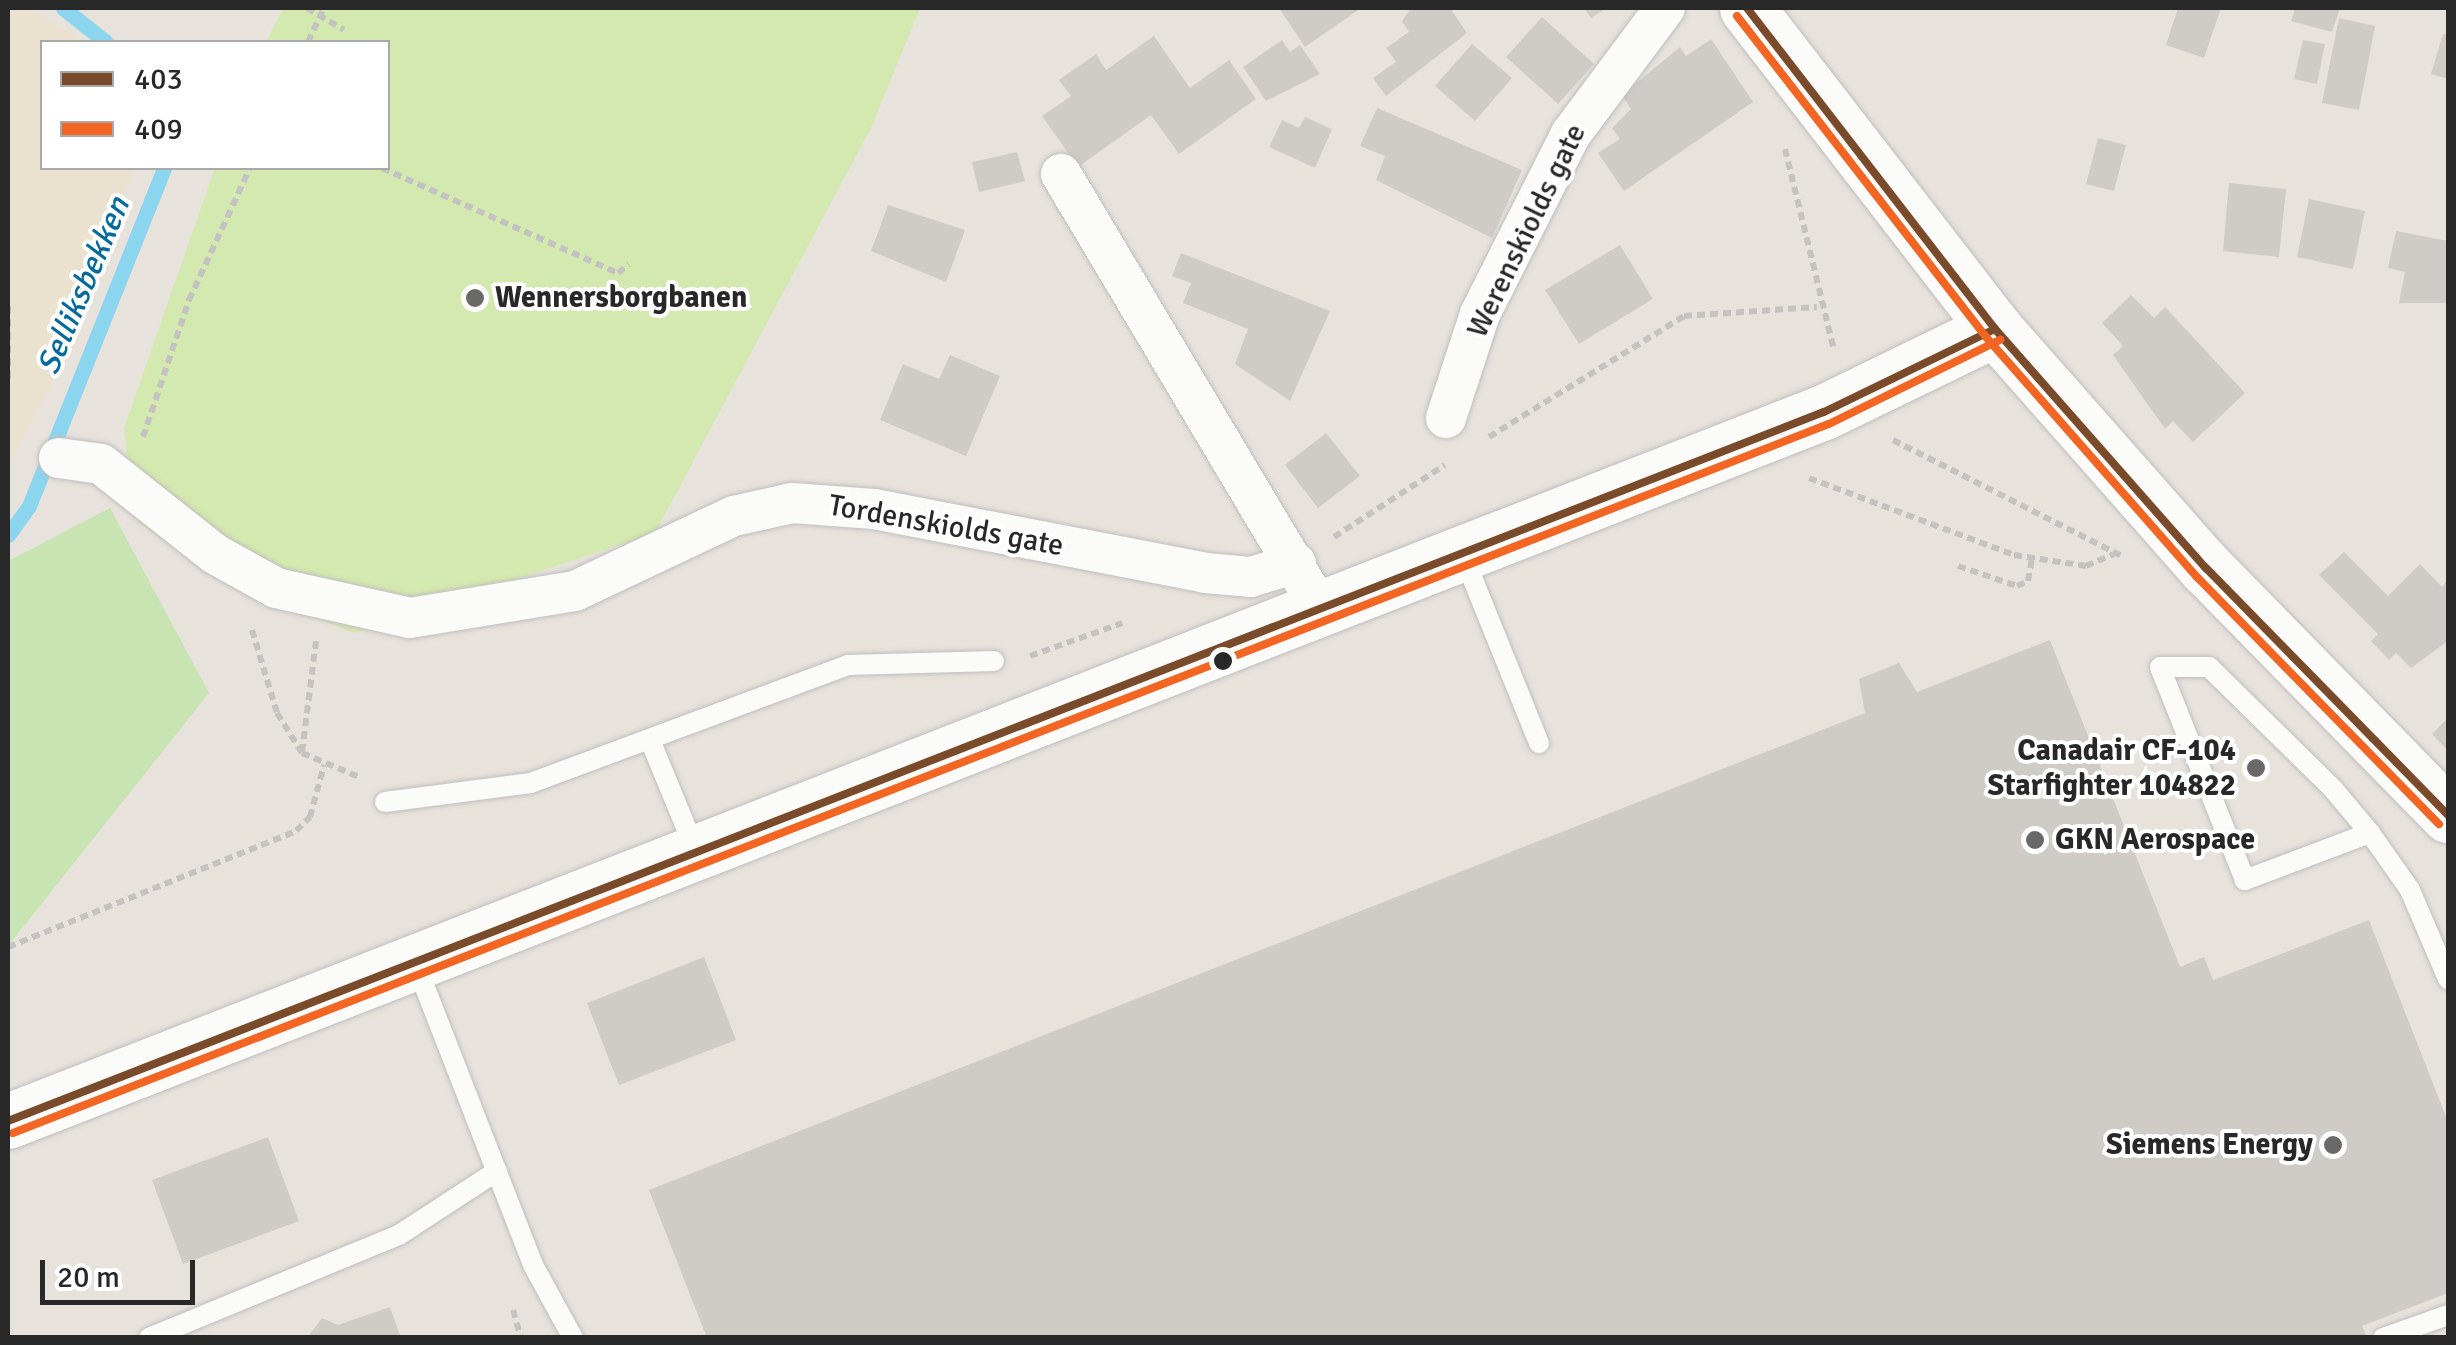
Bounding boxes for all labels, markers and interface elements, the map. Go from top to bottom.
legend [40,40,390,170]
text: 403 [134,61,183,98]
text: 409 [134,111,183,148]
street label: Werenskiolds gate [1460,118,1594,344]
water label: Selliksbekken [29,192,139,380]
place label: Wennersborgbanen [495,280,747,316]
marker: Wennersborgbanen [464,287,486,309]
street label: Tordenskiolds gate [826,488,1066,564]
unlabelled marker [1213,651,1233,671]
place label: Canadair CF-104 Starfighter 104822 [1987,733,2236,804]
marker: Canadair CF-104 Starfighter 104822 [2245,757,2267,779]
place label: GKN Aerospace [2055,822,2255,858]
marker: GKN Aerospace [2024,829,2046,851]
place label: Siemens Energy [2106,1127,2313,1163]
marker: Siemens Energy [2322,1134,2344,1156]
scale bar [45,1240,200,1302]
text: 20 m [57,1259,120,1296]

